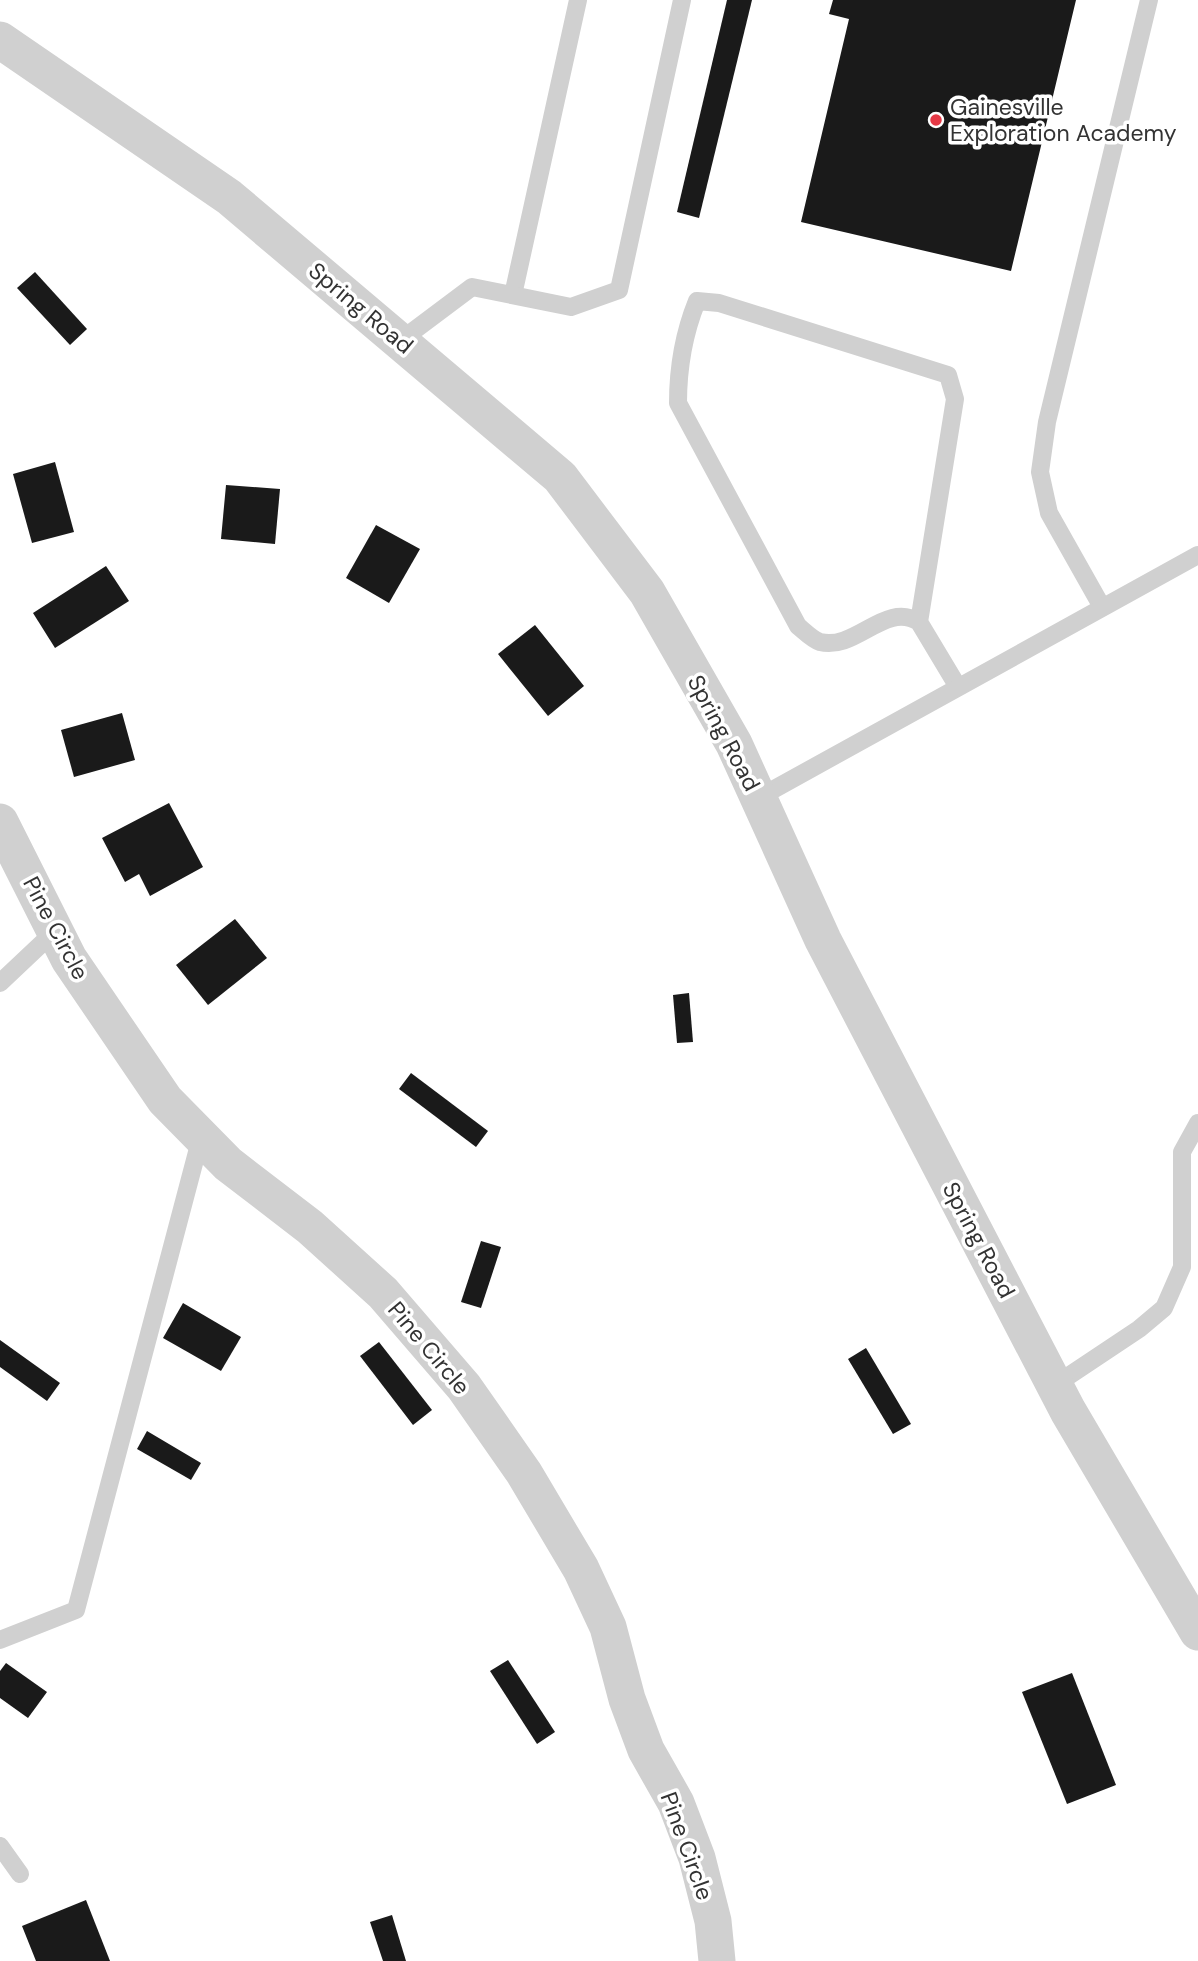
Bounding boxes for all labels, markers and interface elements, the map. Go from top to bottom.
place label: Gainesville Exploration Academy [950,92,1177,148]
marker: Gainesville Exploration Academy [928,112,944,128]
street label: Spring Road [303,256,419,360]
street label: Spring Road [681,670,767,796]
street label: Pine Circle [16,871,96,985]
street label: Spring Road [936,1177,1022,1303]
street label: Pine Circle [381,1295,477,1401]
street label: Pine Circle [654,1788,720,1904]

